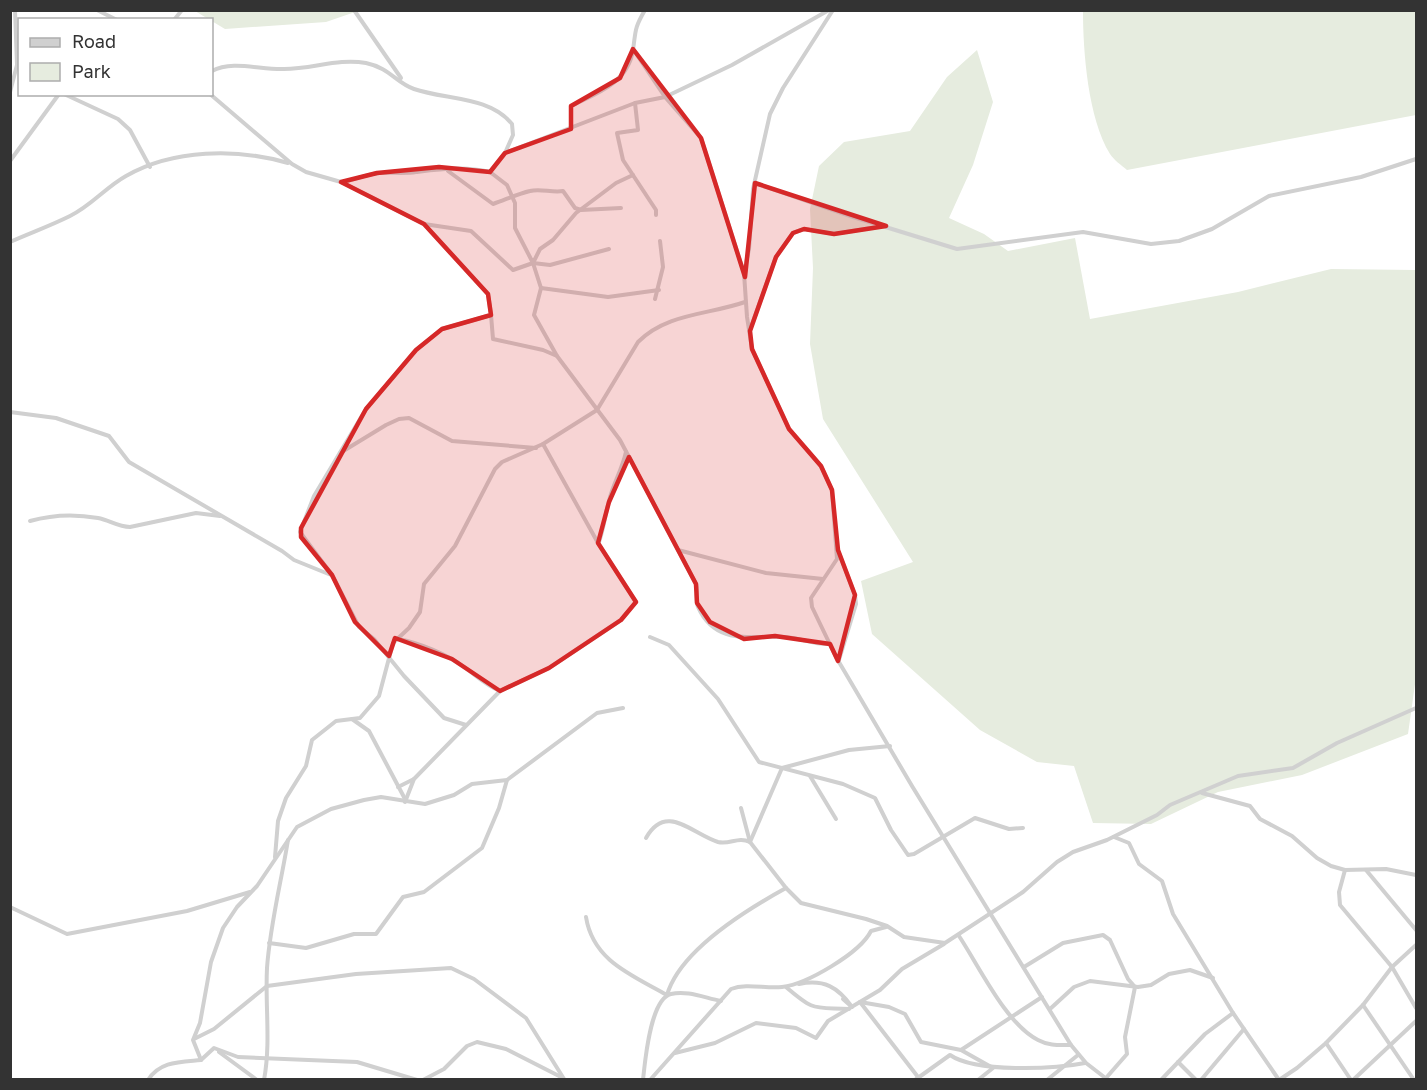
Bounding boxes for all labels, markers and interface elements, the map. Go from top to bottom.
legend [18,18,213,96]
text: Road [72,30,116,52]
text: Park [72,60,111,82]

